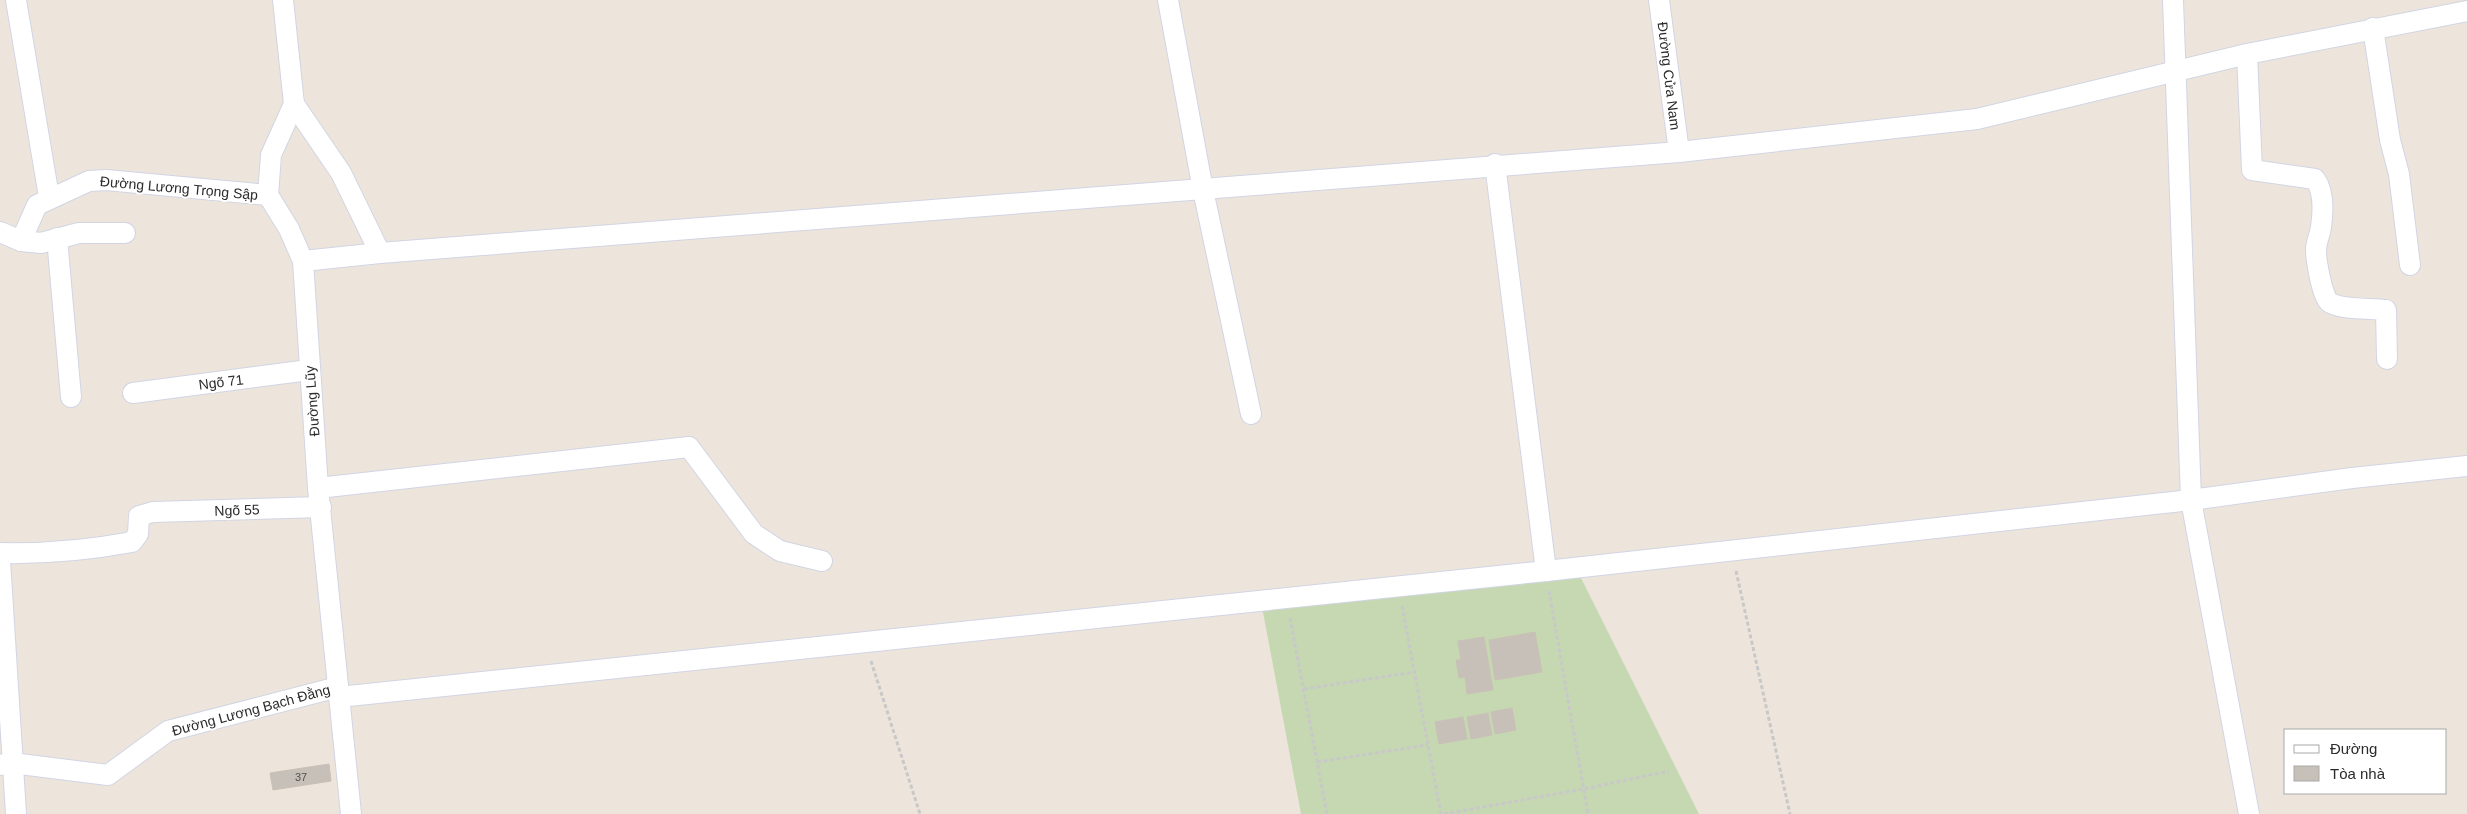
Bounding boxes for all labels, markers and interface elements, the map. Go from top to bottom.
street label: Đường Cửa Nam [1654,21,1684,131]
street label: Đường Lương Trọng Sập [99,173,259,203]
street label: Đường Lũy [302,365,322,437]
street label: Ngõ 71 [198,371,245,393]
street label: Ngõ 55 [214,501,260,519]
street label: Đường Lương Bạch Đằng [170,681,332,739]
legend [2284,729,2447,794]
text: Đường [2330,740,2377,757]
text: Tòa nhà [2330,765,2386,782]
house number: 37 [295,771,307,783]

